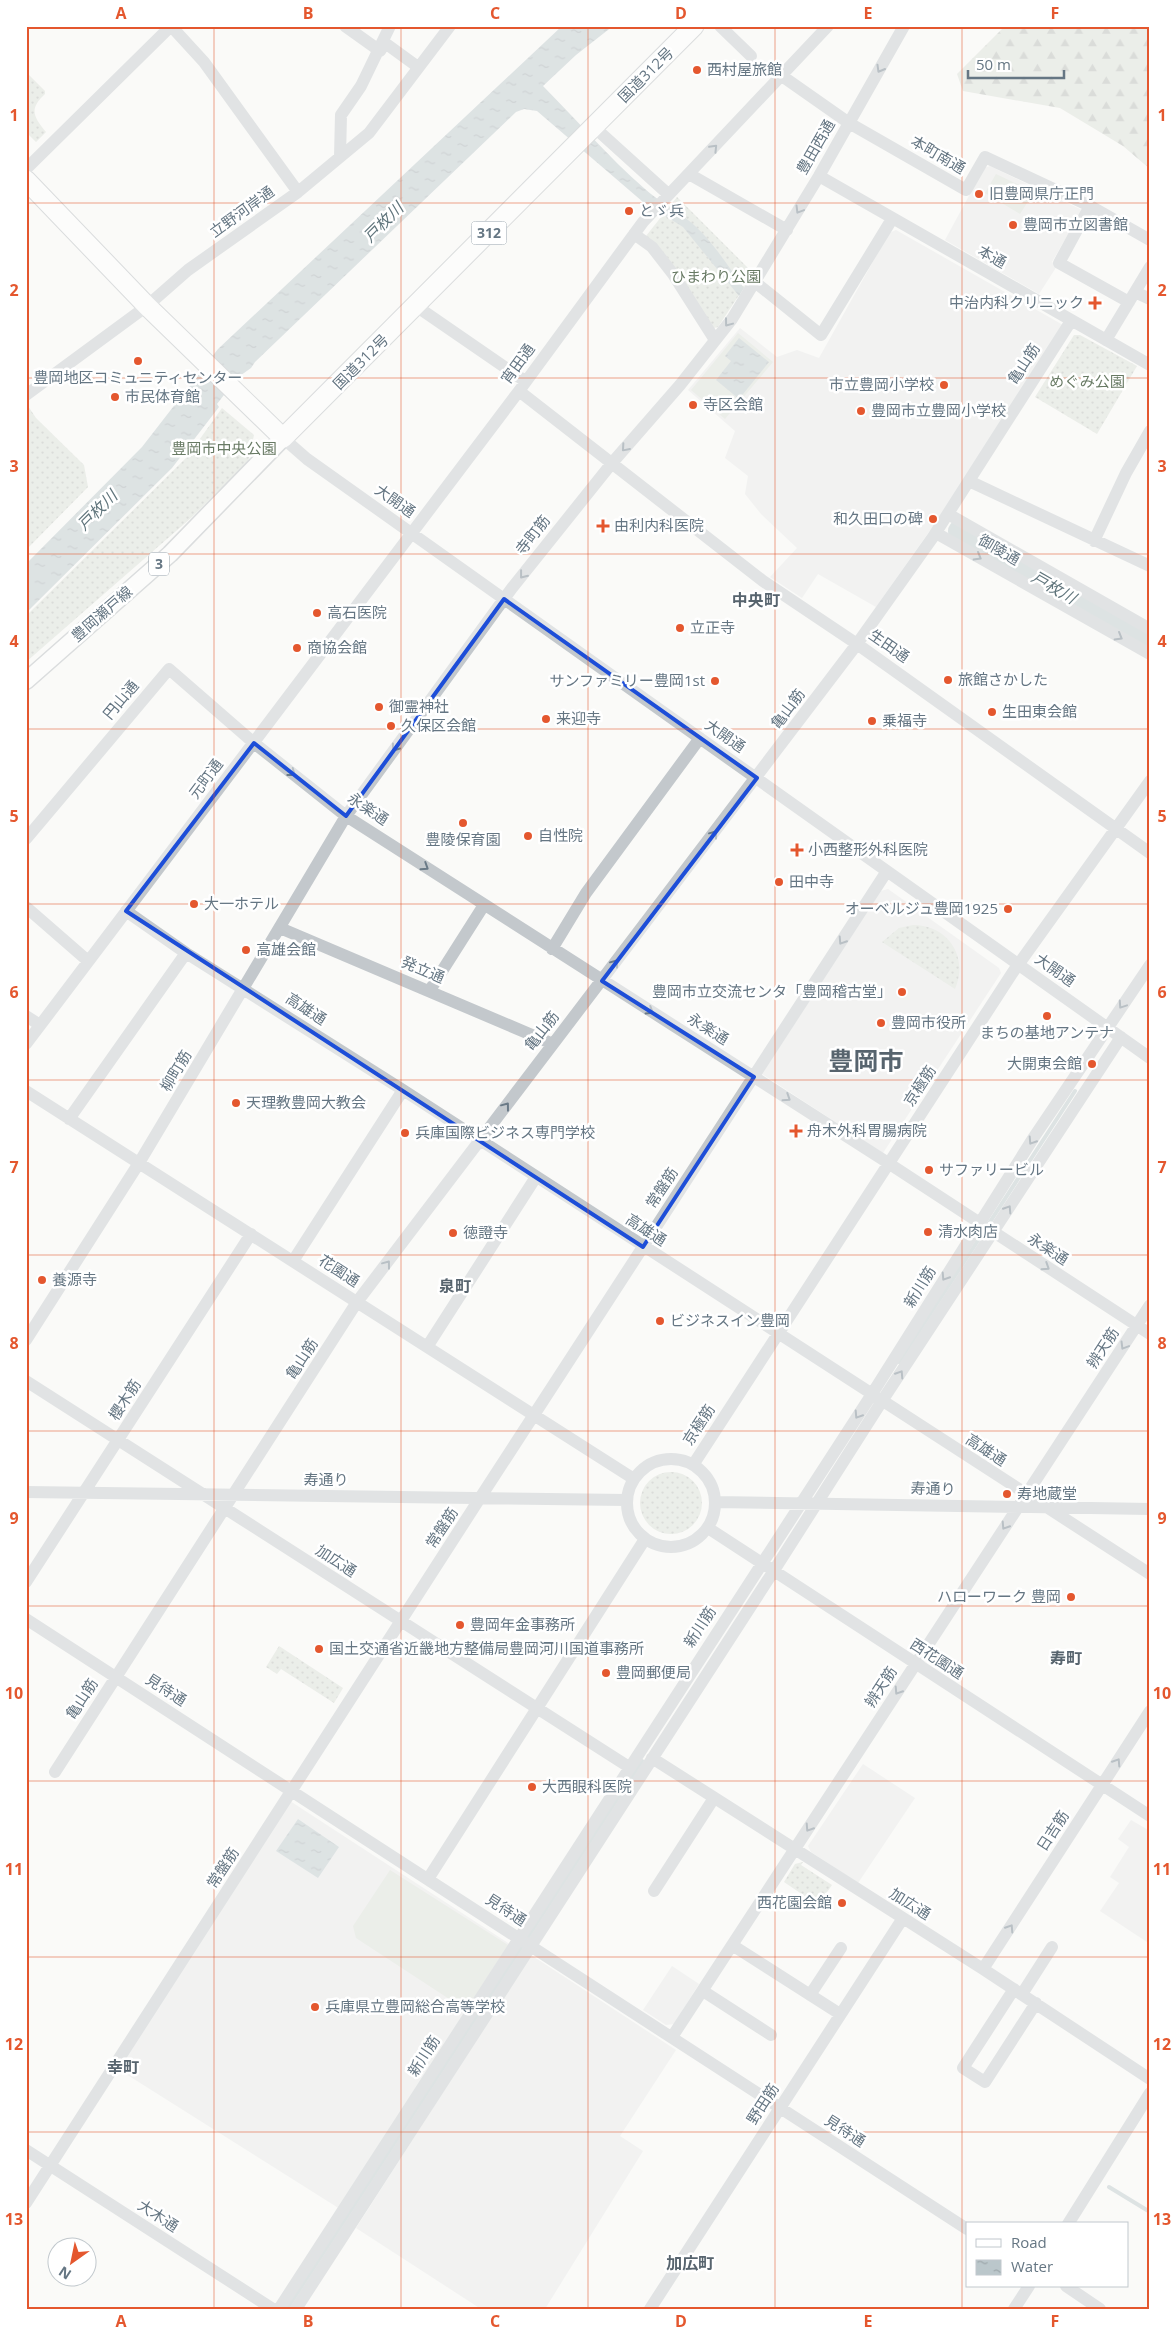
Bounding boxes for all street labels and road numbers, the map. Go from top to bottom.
street label: 国道312号 [613,42,677,106]
street label: 豊田西通 [791,116,839,177]
street label: 本町南通 [908,130,969,178]
street label: 立野河岸通 [205,181,278,241]
road number: 312 [472,222,506,244]
street label: 本通 [975,240,1010,272]
street label: 国道312号 [328,329,392,393]
street label: 宵田通 [496,339,539,387]
street label: 亀山筋 [1003,339,1044,388]
street label: 大開通 [371,479,420,521]
street label: 寺町筋 [510,510,554,558]
street label: 御陵通 [975,529,1024,569]
road number: 3 [149,552,169,576]
street label: 豊岡瀬戸線 [66,581,136,645]
street label: 生田通 [865,624,914,666]
street label: 円山通 [98,676,142,723]
street label: 亀山筋 [766,684,809,732]
street label: 大開通 [701,714,750,756]
street label: 元町通 [184,754,227,802]
street label: 永楽通 [344,787,393,829]
street label: 大開通 [1031,948,1080,990]
street label: 発立通 [399,951,448,987]
street label: 高雄通 [282,988,331,1029]
street label: 亀山筋 [519,1006,563,1054]
street label: 永楽通 [684,1008,733,1049]
street label: 柳町筋 [155,1046,195,1095]
street label: 京極筋 [899,1061,940,1110]
street label: 常盤筋 [641,1163,682,1212]
street label: 高雄通 [622,1209,671,1250]
street label: 永楽通 [1024,1228,1073,1269]
street label: 花園通 [315,1250,364,1291]
street label: 新川筋 [899,1262,940,1311]
street label: 辨天筋 [1082,1323,1123,1372]
street label: 亀山筋 [281,1334,322,1383]
street label: 櫻木筋 [104,1375,145,1424]
street label: 京極筋 [678,1400,719,1449]
street label: 高雄通 [962,1429,1011,1470]
street label: 寿通り [303,1469,349,1489]
street label: 寿通り [910,1478,956,1498]
street label: 常盤筋 [421,1503,462,1552]
street label: 加広通 [312,1540,361,1581]
street label: 新川筋 [679,1602,720,1651]
street label: 西花園通 [907,1633,968,1683]
street label: 辨天筋 [860,1662,901,1711]
street label: 見待通 [142,1669,191,1710]
street label: 亀山筋 [61,1674,102,1723]
street label: 日吉筋 [1032,1806,1073,1855]
street label: 常盤筋 [202,1843,243,1892]
street label: 加広通 [886,1883,935,1924]
street label: 見待通 [482,1889,531,1930]
street label: 新川筋 [403,2031,444,2080]
street label: 野田筋 [742,2079,783,2128]
street label: 見待通 [821,2110,870,2151]
street label: 大木通 [134,2195,183,2236]

